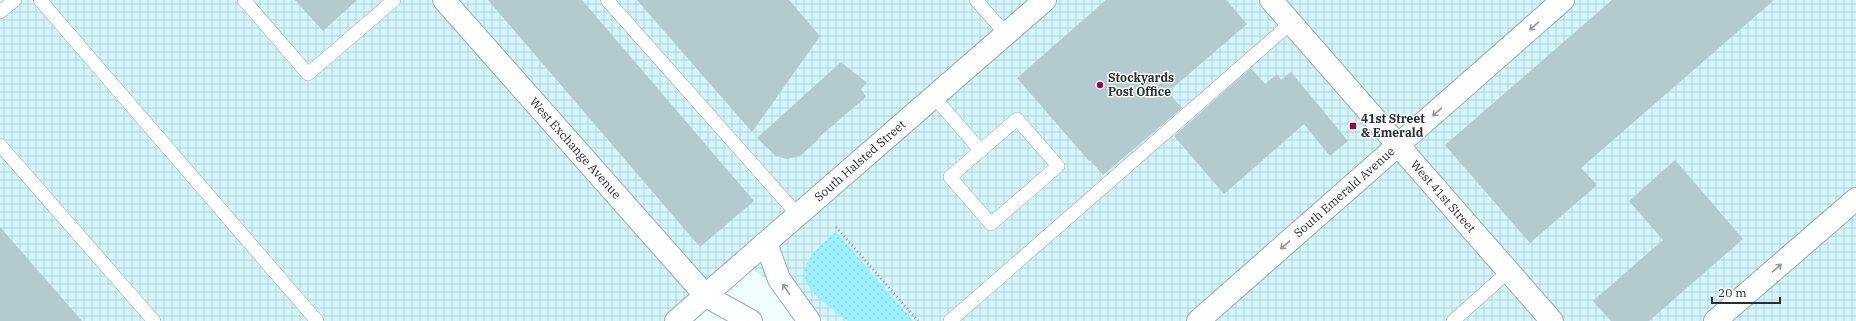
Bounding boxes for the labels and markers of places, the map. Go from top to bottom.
place label: Stockyards Post Office [1108,70,1174,99]
marker: Stockyards Post Office [1095,80,1105,90]
place label: 41st Street & Emerald [1361,111,1425,140]
marker: 41st Street & Emerald [1348,121,1358,131]

